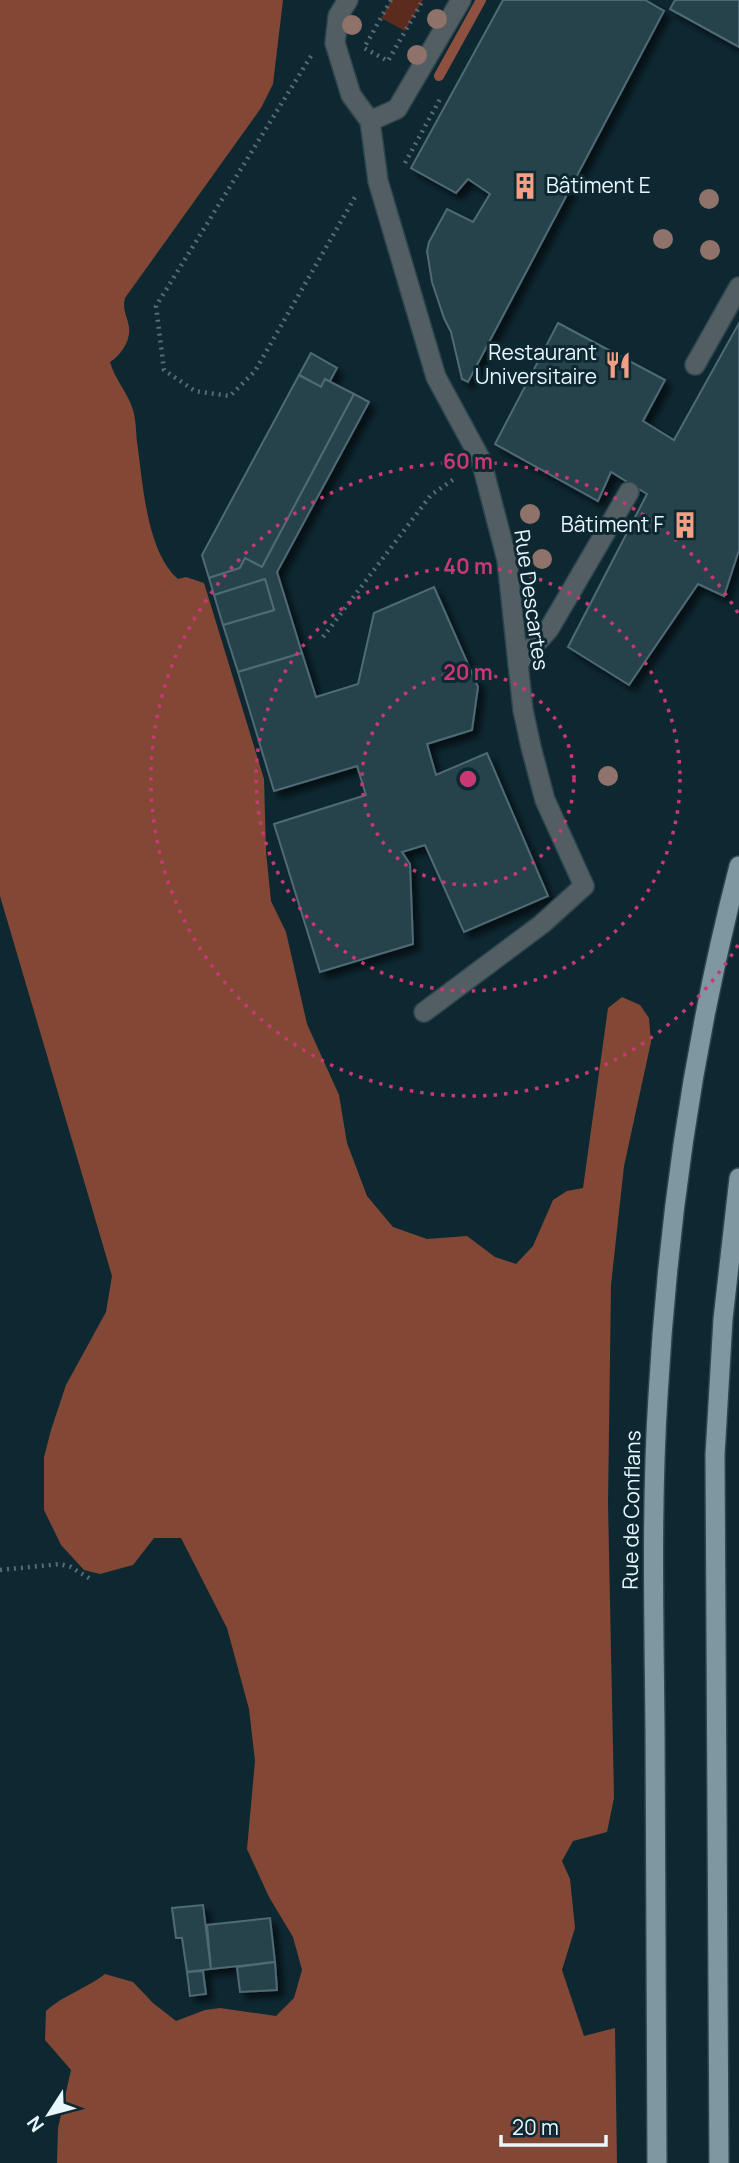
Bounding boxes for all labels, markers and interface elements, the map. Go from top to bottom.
building icon: Bâtiment E [510,171,540,201]
place label: Bâtiment E [546,171,651,199]
place label: Restaurant Universitaire [475,338,597,390]
restaurant icon: Restaurant Universitaire [603,350,633,380]
text: 60 m [443,447,493,475]
place label: Bâtiment F [561,510,664,538]
building icon: Bâtiment F [670,510,700,540]
street label: Rue Descartes [508,528,556,672]
text: 40 m [443,552,493,580]
text: 20 m [443,658,493,686]
centre of rings [456,767,480,791]
street label: Rue de Conflans [616,1430,646,1590]
north arrow [14,2079,84,2149]
scale bar [501,2104,606,2148]
text: N [21,2111,50,2137]
text: 20 m [512,2113,559,2141]

